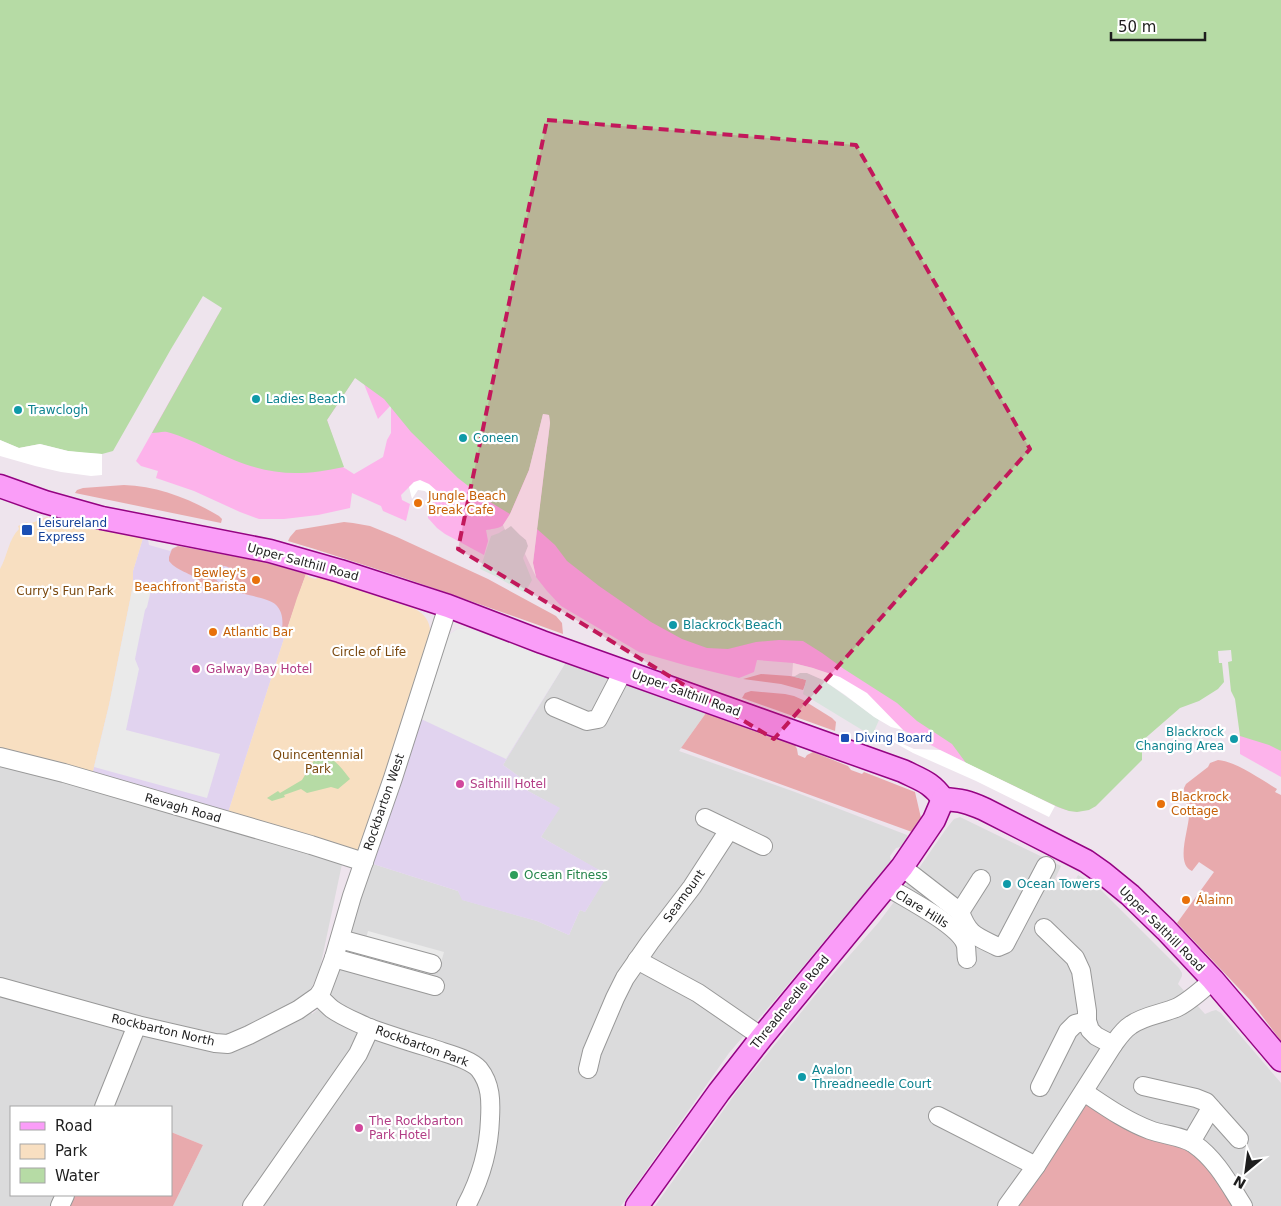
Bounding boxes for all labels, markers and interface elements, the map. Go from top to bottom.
scale bar [1111,10,1205,42]
text: 50 m [1118,18,1156,36]
place label: Ladies Beach [266,392,346,406]
marker: Ladies Beach [250,393,262,405]
place label: Trawclogh [27,403,88,417]
marker: Trawclogh [12,404,24,416]
place label: Coneen [473,431,519,445]
marker: Coneen [457,432,469,444]
place label: Jungle Beach Break Cafe [427,489,506,517]
marker: Jungle Beach Break Cafe [412,497,424,509]
place label: Leisureland Express [38,516,107,544]
marker: Leisureland Express [20,523,34,537]
street label: Upper Salthill Road [246,540,360,584]
place label: Bewley's Beachfront Barista [134,566,246,594]
marker: Bewley's Beachfront Barista [250,574,262,586]
park label: Curry's Fun Park [16,584,114,598]
place label: Blackrock Beach [683,618,782,632]
marker: Blackrock Beach [667,619,679,631]
place label: Atlantic Bar [223,625,293,639]
marker: Atlantic Bar [207,626,219,638]
park label: Circle of Life [332,645,406,659]
place label: Galway Bay Hotel [206,662,312,676]
marker: Galway Bay Hotel [190,663,202,675]
street label: Upper Salthill Road [630,667,742,719]
place label: Blackrock Changing Area [1135,725,1224,753]
place label: Diving Board [855,731,932,745]
marker: Diving Board [839,732,851,744]
marker: Blackrock Changing Area [1228,733,1240,745]
park label: Quincentennial Park [273,748,363,776]
street label: Rockbarton West [361,751,407,852]
place label: Salthill Hotel [470,777,546,791]
marker: Salthill Hotel [454,778,466,790]
street label: Revagh Road [143,790,223,826]
place label: Blackrock Cottage [1171,790,1229,818]
marker: Blackrock Cottage [1155,798,1167,810]
street label: Seamount [660,867,708,925]
place label: Ocean Fitness [524,868,608,882]
marker: Ocean Fitness [508,869,520,881]
place label: Ocean Towers [1017,877,1100,891]
marker: Ocean Towers [1001,878,1013,890]
street label: Upper Salthill Road [1116,883,1208,975]
street label: Clare Hills [893,887,951,931]
place label: Álainn [1196,892,1233,907]
marker: Álainn [1180,894,1192,906]
street label: Threadneedle Road [747,952,832,1052]
street label: Rockbarton North [110,1011,216,1049]
street label: Rockbarton Park [374,1023,470,1069]
place label: Avalon Threadneedle Court [811,1063,932,1091]
marker: Avalon Threadneedle Court [796,1071,808,1083]
legend [10,1106,172,1196]
place label: The Rockbarton Park Hotel [368,1114,463,1142]
text: Road [55,1117,93,1135]
marker: The Rockbarton Park Hotel [353,1122,365,1134]
text: Park [55,1142,88,1160]
north arrow [1221,1146,1271,1196]
text: Water [55,1167,100,1185]
text: N [1231,1173,1249,1192]

